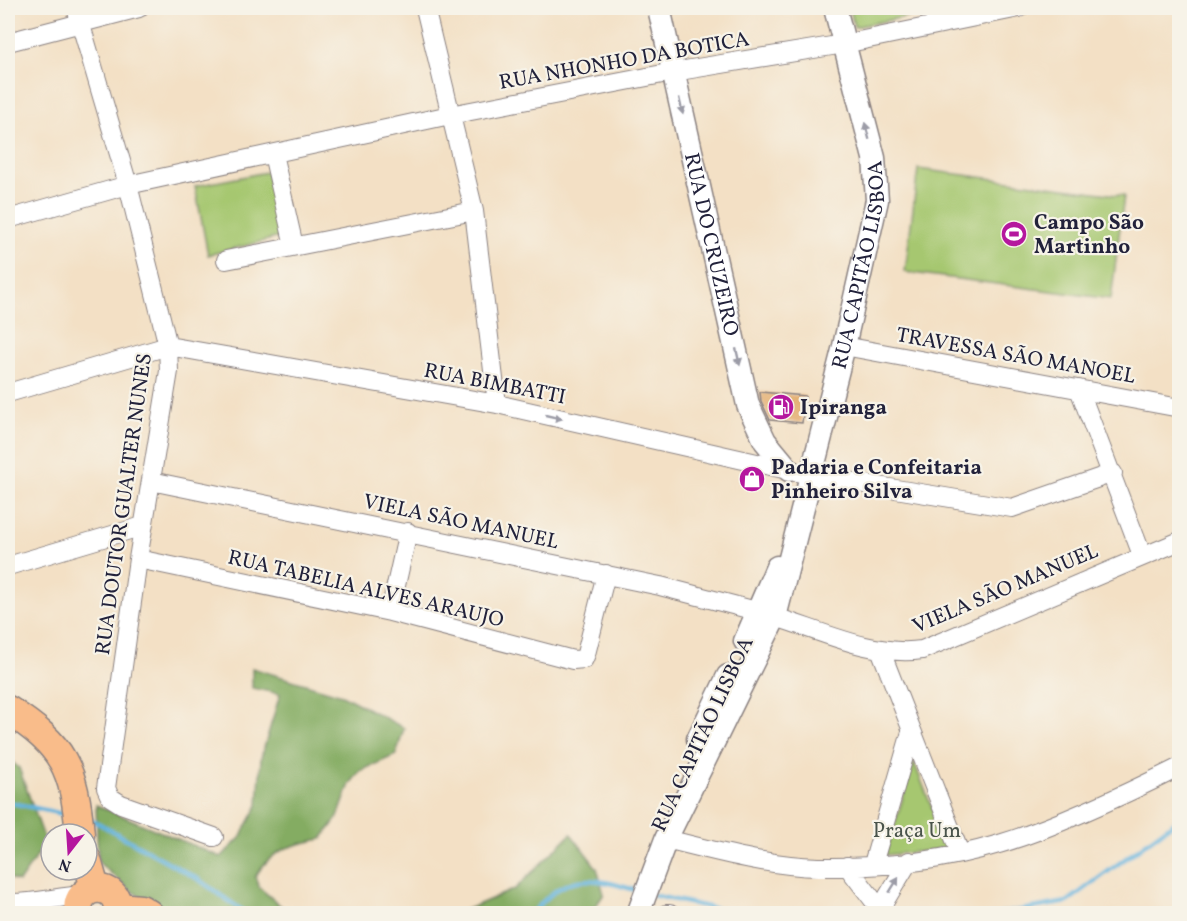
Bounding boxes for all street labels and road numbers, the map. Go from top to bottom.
street label: RUA NHONHO DA BOTICA [497,25,752,98]
street label: RUA DO CRUZEIRO [676,150,745,339]
street label: RUA CAPITÃO LISBOA [826,159,893,372]
street label: TRAVESSA SÃO MANOEL [894,321,1138,392]
street label: RUA DOUTOR GUALTER NUNES [89,351,160,657]
street label: RUA BIMBATTI [421,357,568,412]
street label: VIELA SÃO MANUEL [360,488,561,557]
street label: VIELA SÃO MANUEL [908,537,1103,642]
street label: RUA TABELIA ALVES ARAUJO [225,544,507,635]
street label: RUA CAPITÃO LISBOA [645,632,761,837]

